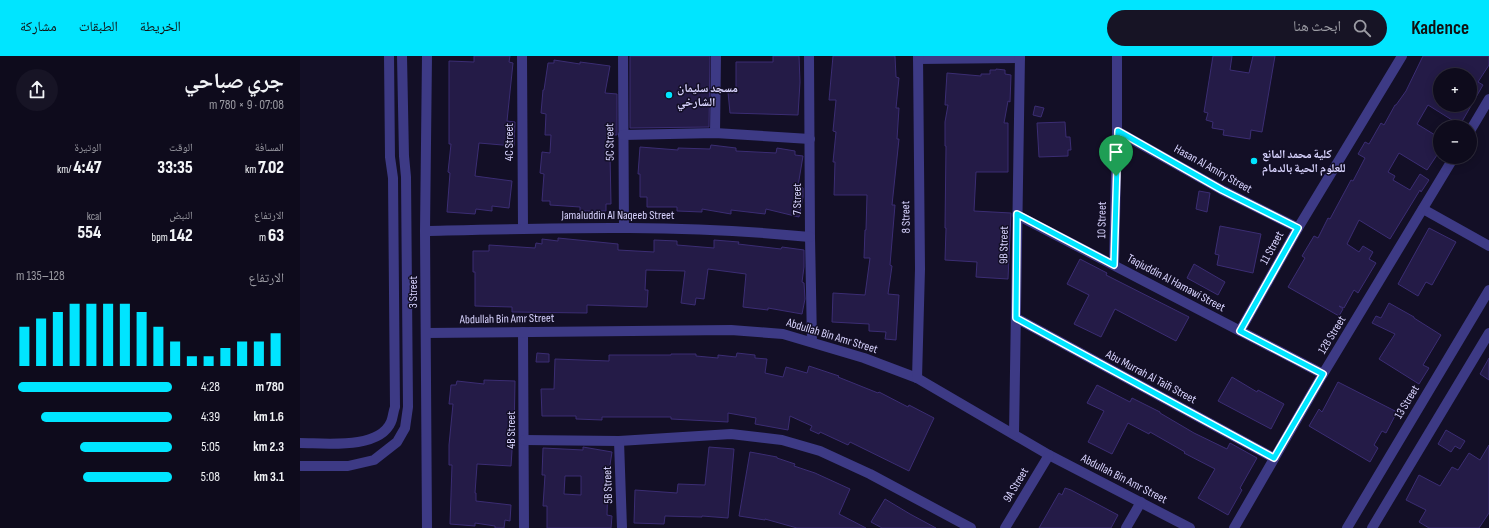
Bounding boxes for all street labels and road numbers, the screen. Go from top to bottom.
street label: 4C Street [502,123,517,161]
street label: 5C Street [602,123,618,161]
street label: Hasan Al Amiry Street [1171,141,1255,197]
street label: 7 Street [790,183,805,215]
street label: 8 Street [898,200,914,233]
street label: 10 Street [1094,201,1110,239]
street label: Jamaluddin Al Naqeeb Street [561,208,675,223]
street label: 9B Street [996,226,1012,264]
street label: 11 Street [1257,228,1287,267]
street label: Taqiuddin Al Hamawi Street [1124,251,1228,315]
street label: 3 Street [406,276,421,308]
street label: Abdullah Bin Amr Street [458,311,555,327]
street label: 12B Street [1315,313,1349,357]
street label: Abdullah Bin Amr Street [784,315,880,357]
street label: Abu Murrah Al Taifi Street [1102,346,1199,407]
street label: 13 Street [1391,382,1423,421]
street label: 4B Street [504,411,519,449]
street label: Abdullah Bin Amr Street [1077,450,1170,507]
street label: 9A Street [1000,465,1032,505]
street label: 5B Street [600,466,616,504]

